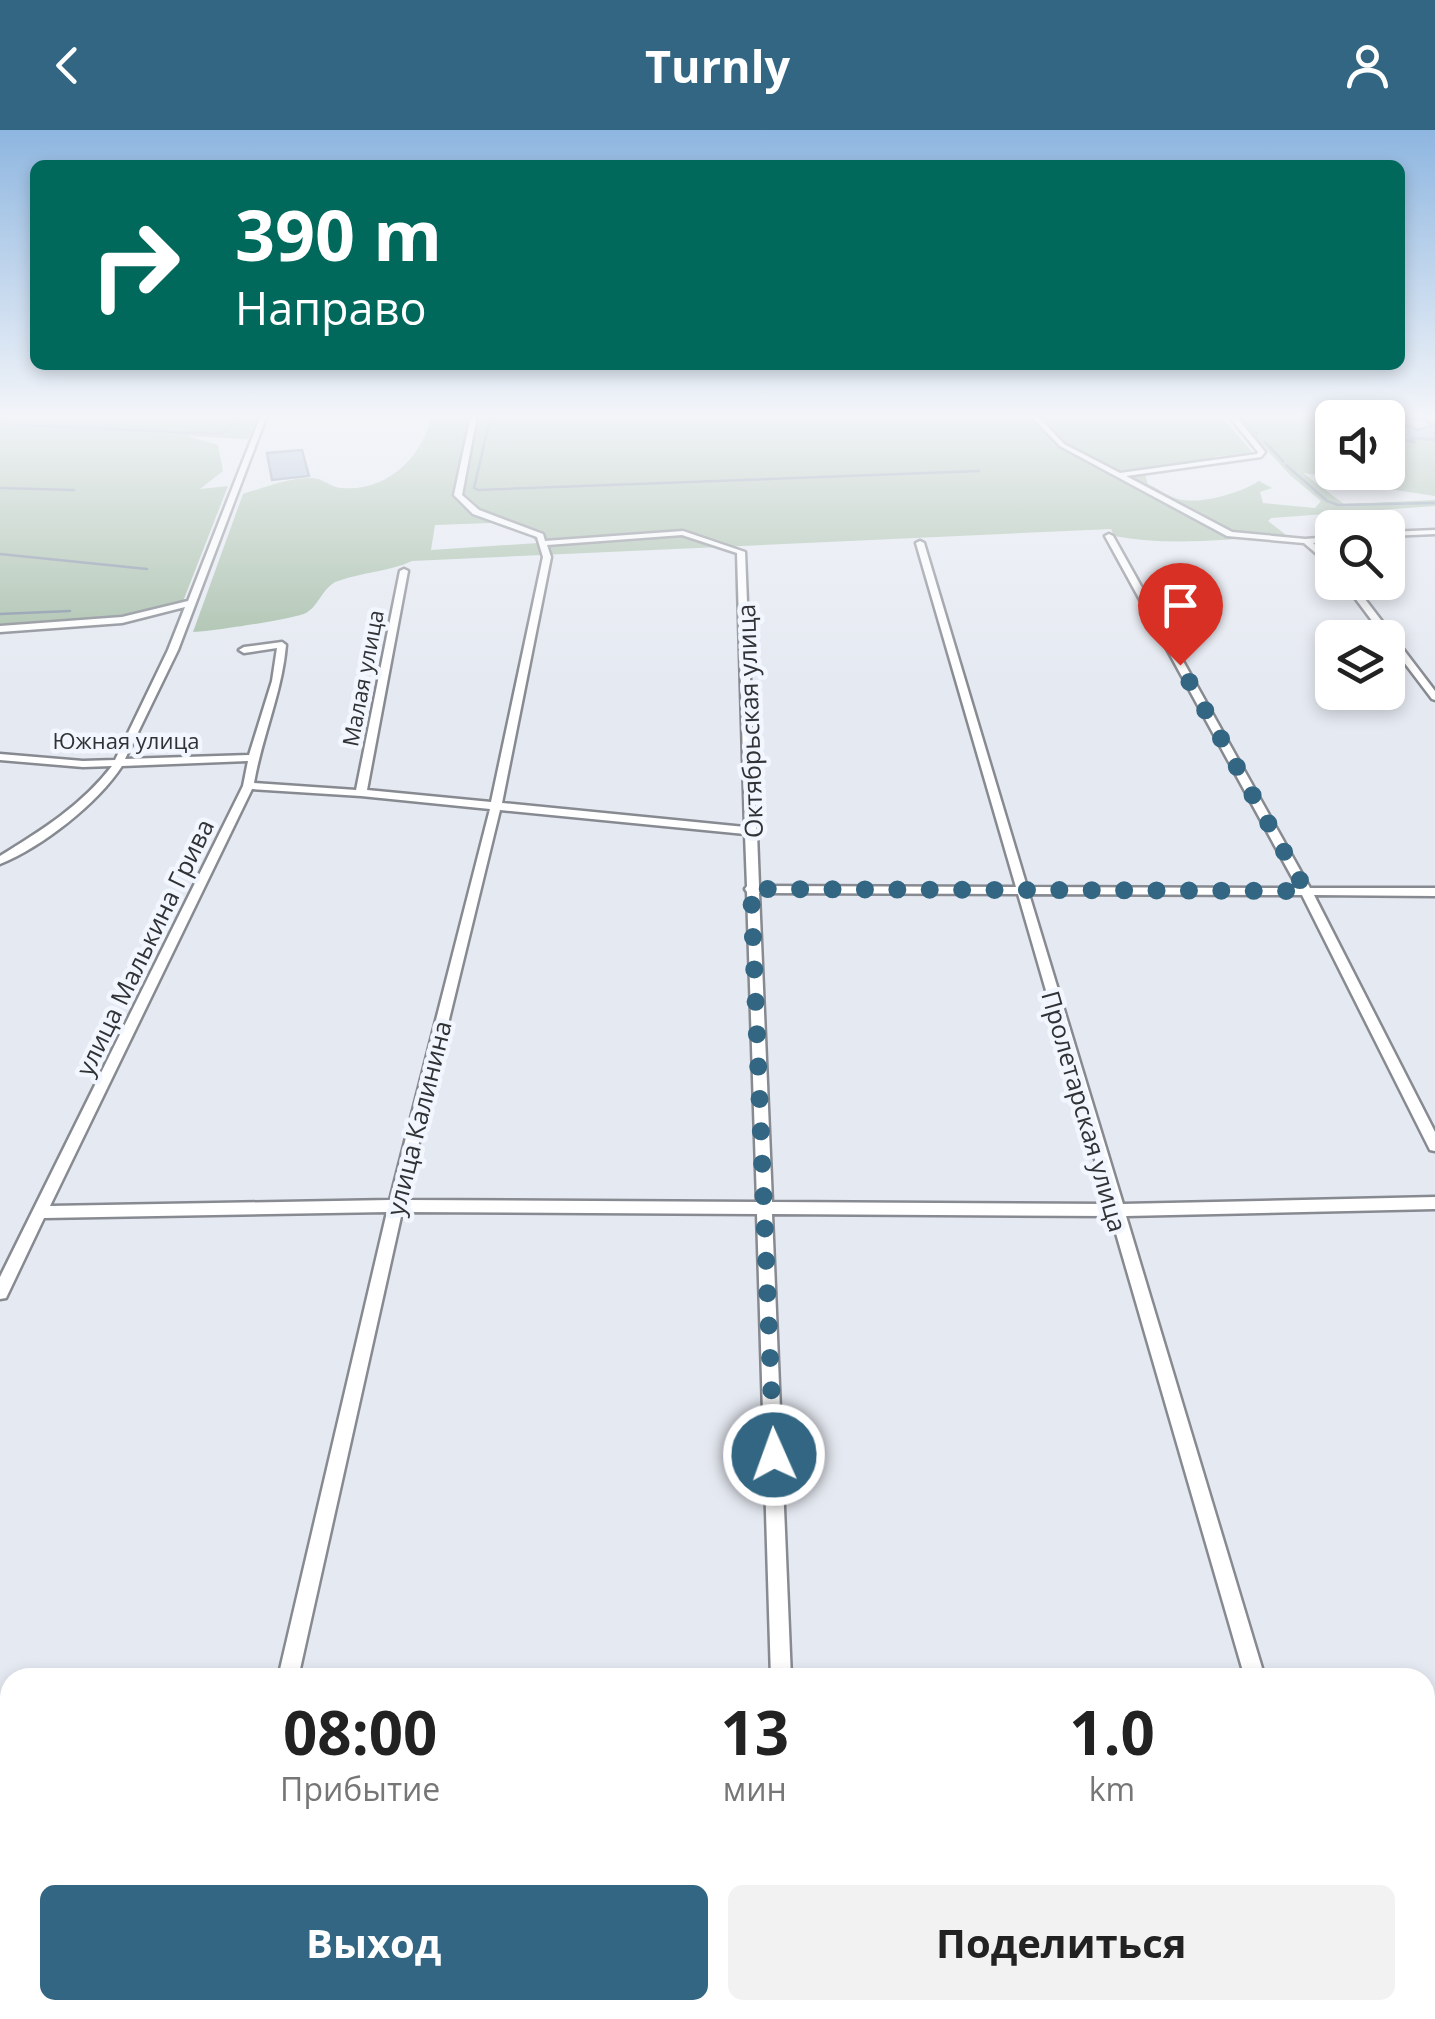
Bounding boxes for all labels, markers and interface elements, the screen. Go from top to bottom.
text: Turnly [645,35,790,96]
icon: back [40,38,95,93]
icon: person [1340,38,1395,93]
text: 390 m [235,186,442,282]
icon: right [70,200,200,330]
text: Направо [235,277,427,338]
map controls [1315,400,1405,710]
button: sound [1315,400,1405,490]
button: search [1315,510,1405,600]
pin [1138,563,1223,666]
icon: arrive [1153,578,1208,633]
street label: Октябрьская улица [728,603,770,839]
street label: Малая улица [334,607,390,749]
button: layers [1315,620,1405,710]
street label: Южная улица [53,725,199,755]
street label: улица Малькина Грива [67,813,221,1081]
street label: Пролетарская улица [1034,987,1136,1235]
street label: улица Калинина [377,1017,459,1219]
position arrow [722,1403,826,1507]
text: 08:00 [283,1691,437,1773]
text: 13 [720,1691,789,1773]
text: 1.0 [1069,1691,1155,1773]
text: Прибытие [280,1767,440,1810]
text: мин [723,1767,787,1810]
text: km [1089,1767,1135,1810]
button: Выход [40,1885,708,2000]
button: Поделиться [728,1885,1395,2000]

